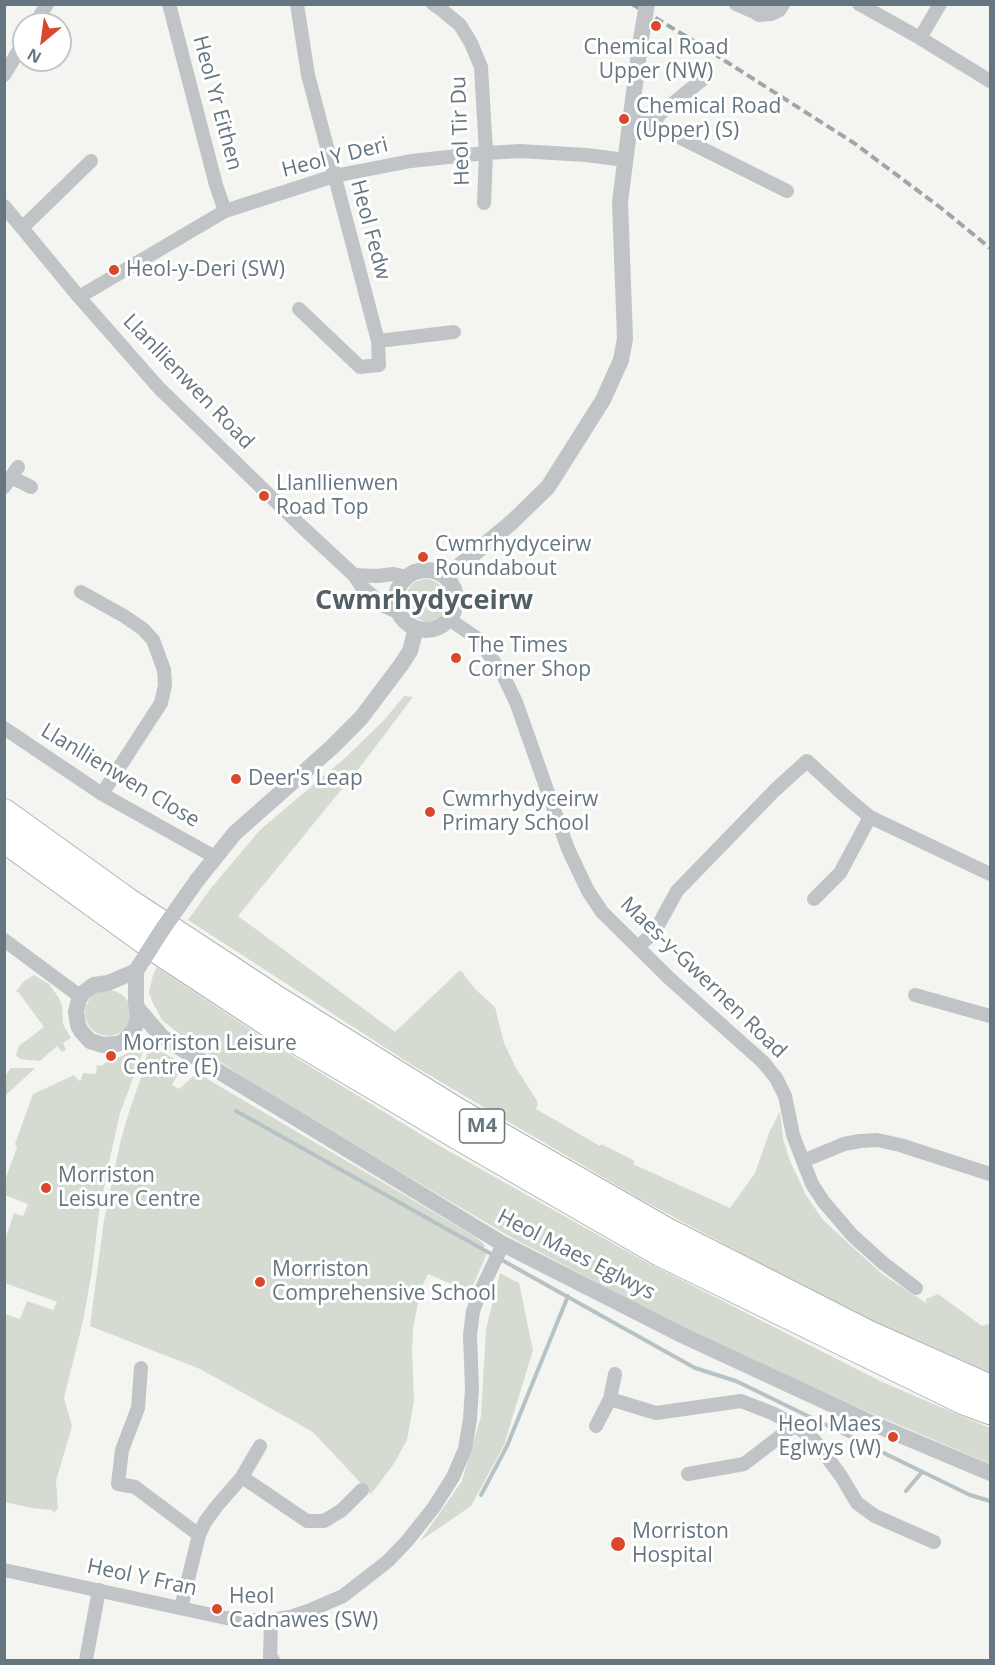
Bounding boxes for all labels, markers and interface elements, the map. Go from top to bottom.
north arrow [12,12,72,72]
marker: Chemical Road Upper (NW) [649,19,663,33]
street label: Heol Yr Eithen [187,33,247,173]
place label: Chemical Road Upper (NW) [583,35,729,85]
text: N [23,43,45,69]
street label: Heol Tir Du [446,76,476,186]
place label: Chemical Road (Upper) (S) [636,94,781,144]
marker: Chemical Road (Upper) (S) [617,112,631,126]
street label: Heol Y Deri [279,133,391,183]
street label: Heol Fedw [345,177,395,283]
place label: Heol-y-Deri (SW) [126,257,285,283]
marker: Heol-y-Deri (SW) [107,263,121,277]
street label: Llanllienwen Road [117,309,259,455]
place label: Llanllienwen Road Top [276,471,398,521]
marker: Llanllienwen Road Top [257,489,271,503]
place label: Cwmrhydyceirw Roundabout [435,532,591,582]
marker: Cwmrhydyceirw Roundabout [416,550,430,564]
district label: Cwmrhydyceirw [315,585,533,617]
place label: The Times Corner Shop [468,633,591,683]
marker: The Times Corner Shop [449,651,463,665]
street label: Llanllienwen Close [36,719,204,833]
place label: Deer's Leap [248,766,363,792]
marker: Deer's Leap [229,772,243,786]
place label: Cwmrhydyceirw Primary School [442,787,598,837]
marker: Cwmrhydyceirw Primary School [423,805,437,819]
street label: Maes-y-Gwernen Road [615,892,791,1064]
place label: Morriston Leisure Centre (E) [123,1031,297,1081]
marker: Morriston Leisure Centre (E) [104,1049,118,1063]
road number: M4 [460,1109,504,1143]
place label: Morriston Leisure Centre [58,1163,201,1213]
marker: Morriston Leisure Centre [39,1181,53,1195]
street label: Heol Maes Eglwys [493,1204,659,1306]
place label: Morriston Comprehensive School [272,1257,496,1307]
marker: Morriston Comprehensive School [253,1275,267,1289]
place label: Heol Maes Eglwys (W) [778,1412,881,1462]
marker: Heol Maes Eglwys (W) [886,1430,900,1444]
place label: Morriston Hospital [632,1519,729,1569]
marker: Morriston Hospital [609,1535,627,1553]
street label: Heol Y Fran [85,1554,199,1602]
place label: Heol Cadnawes (SW) [229,1584,378,1634]
marker: Heol Cadnawes (SW) [210,1602,224,1616]

